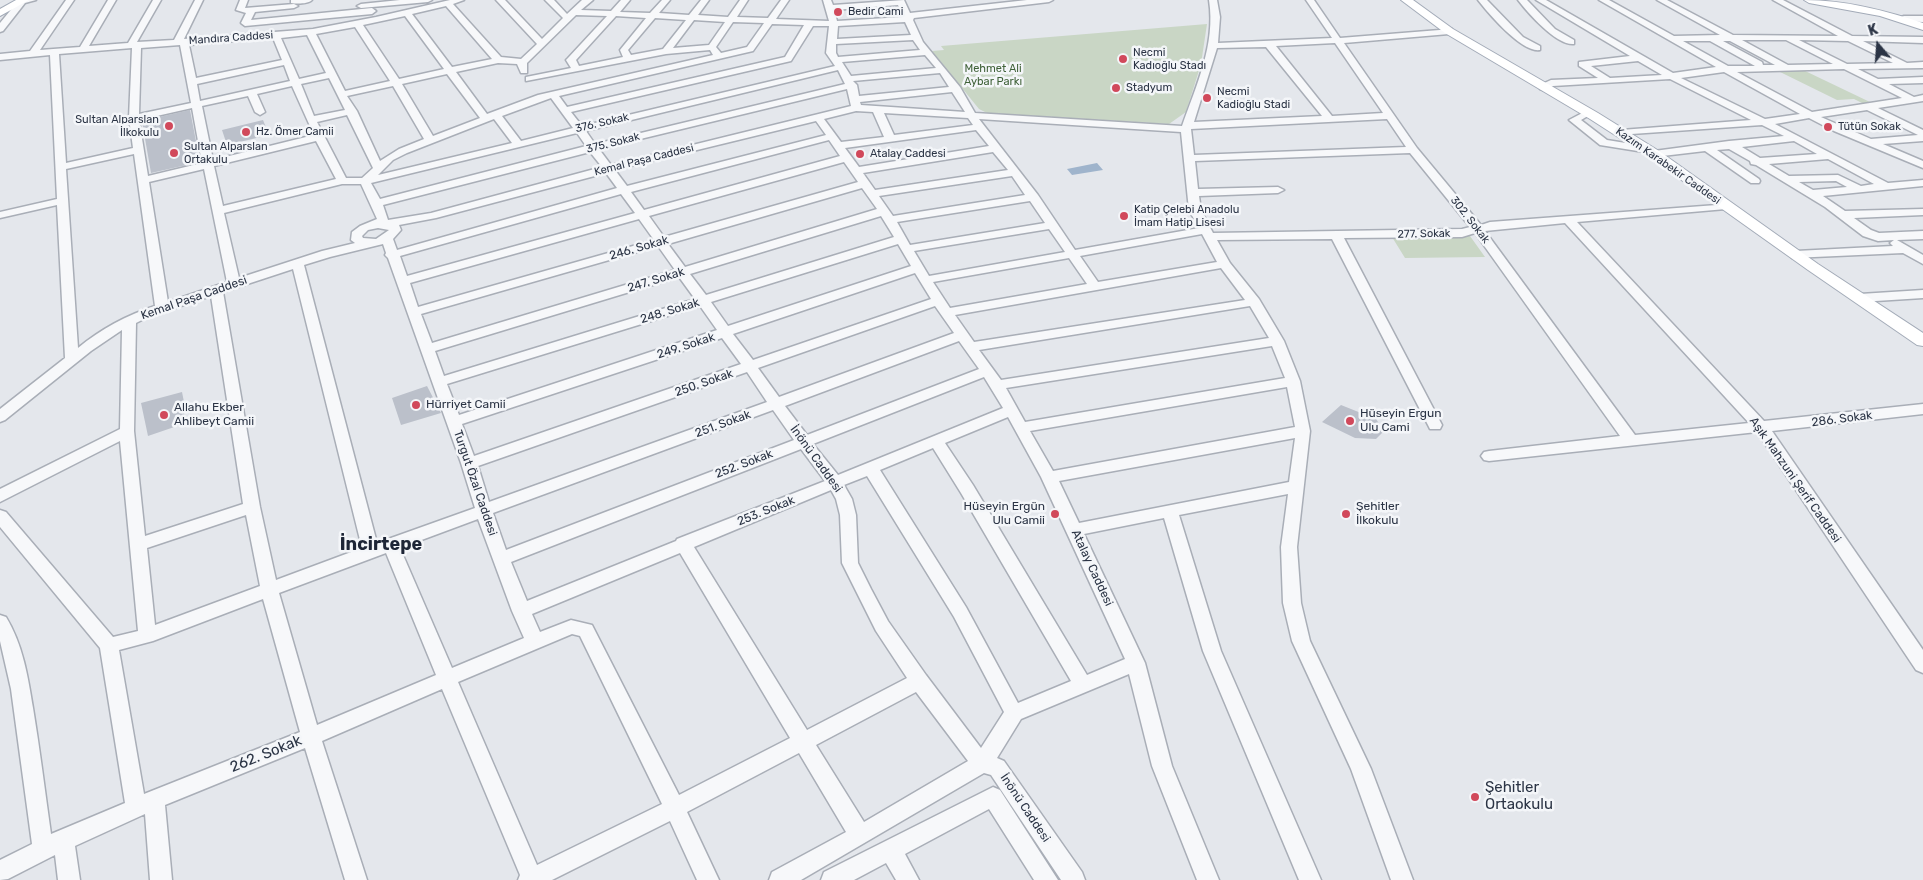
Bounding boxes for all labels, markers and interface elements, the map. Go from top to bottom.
place label: Bedir Cami [848,5,903,19]
marker: Bedir Cami [832,6,844,18]
north arrow [1853,20,1903,70]
text: K [1866,21,1880,40]
street label: Mandıra Caddesi [188,28,274,48]
place label: Necmi Kadıoğlu Stadı [1133,46,1206,72]
marker: Necmi Kadıoğlu Stadı [1117,53,1129,65]
park label: Mehmet Ali Aybar Parkı [964,62,1022,88]
place label: Stadyum [1126,81,1172,95]
marker: Stadyum [1110,82,1122,94]
place label: Necmi Kadioğlu Stadi [1217,85,1290,111]
marker: Necmi Kadioğlu Stadi [1201,92,1213,104]
street label: 376. Sokak [574,110,630,136]
place label: Sultan Alparslan İlkokulu [75,113,159,139]
marker: Sultan Alparslan İlkokulu [163,120,175,132]
place label: Tütün Sokak [1838,120,1901,134]
marker: Tütün Sokak [1822,121,1834,133]
place label: Hz. Ömer Camii [256,125,334,139]
street label: Kazım Karabekir Caddesi [1613,125,1723,207]
marker: Hz. Ömer Camii [240,126,252,138]
street label: 375. Sokak [585,130,641,156]
place label: Sultan Alparslan Ortakulu [184,140,268,166]
street label: Kemal Paşa Caddesi [593,141,695,179]
marker: Sultan Alparslan Ortakulu [168,147,180,159]
place label: Atalay Caddesi [870,147,946,161]
marker: Atalay Caddesi [854,148,866,160]
street label: 302. Sokak [1448,194,1492,246]
place label: Katip Çelebi Anadolu İmam Hatip Lisesi [1134,203,1239,229]
marker: Katip Çelebi Anadolu İmam Hatip Lisesi [1118,210,1130,222]
street label: 277. Sokak [1397,227,1451,241]
street label: 246. Sokak [608,233,670,263]
street label: 247. Sokak [626,265,686,295]
street label: Kemal Paşa Caddesi [139,273,249,323]
street label: 248. Sokak [639,295,701,327]
street label: 249. Sokak [655,330,717,362]
street label: 250. Sokak [673,366,735,400]
place label: Hürriyet Camii [426,398,506,412]
marker: Hürriyet Camii [410,399,422,411]
place label: Allahu Ekber Ahlibeyt Camii [174,401,254,429]
street label: 251. Sokak [693,407,753,441]
place label: Hüseyin Ergun Ulu Cami [1360,407,1442,435]
street label: 286. Sokak [1811,408,1873,430]
marker: Allahu Ekber Ahlibeyt Camii [158,409,170,421]
street label: Aşık Mahzuni Şerif Caddesi [1746,414,1844,546]
marker: Hüseyin Ergun Ulu Cami [1344,415,1356,427]
street label: İnönü Caddesi [787,423,845,495]
street label: Turgut Özal Caddesi [450,428,500,538]
street label: 252. Sokak [713,446,775,482]
street label: 253. Sokak [735,493,797,529]
place label: Hüseyin Ergün Ulu Camii [963,500,1045,528]
place label: Şehitler İlkokulu [1356,500,1399,528]
marker: Hüseyin Ergün Ulu Camii [1049,508,1061,520]
marker: Şehitler İlkokulu [1340,508,1352,520]
street label: Atalay Caddesi [1068,528,1116,608]
district label: İncirtepe [340,534,422,556]
street label: 262. Sokak [228,731,304,777]
street label: İnönü Caddesi [997,771,1053,845]
place label: Şehitler Ortaokulu [1485,779,1553,814]
marker: Şehitler Ortaokulu [1469,791,1481,803]

